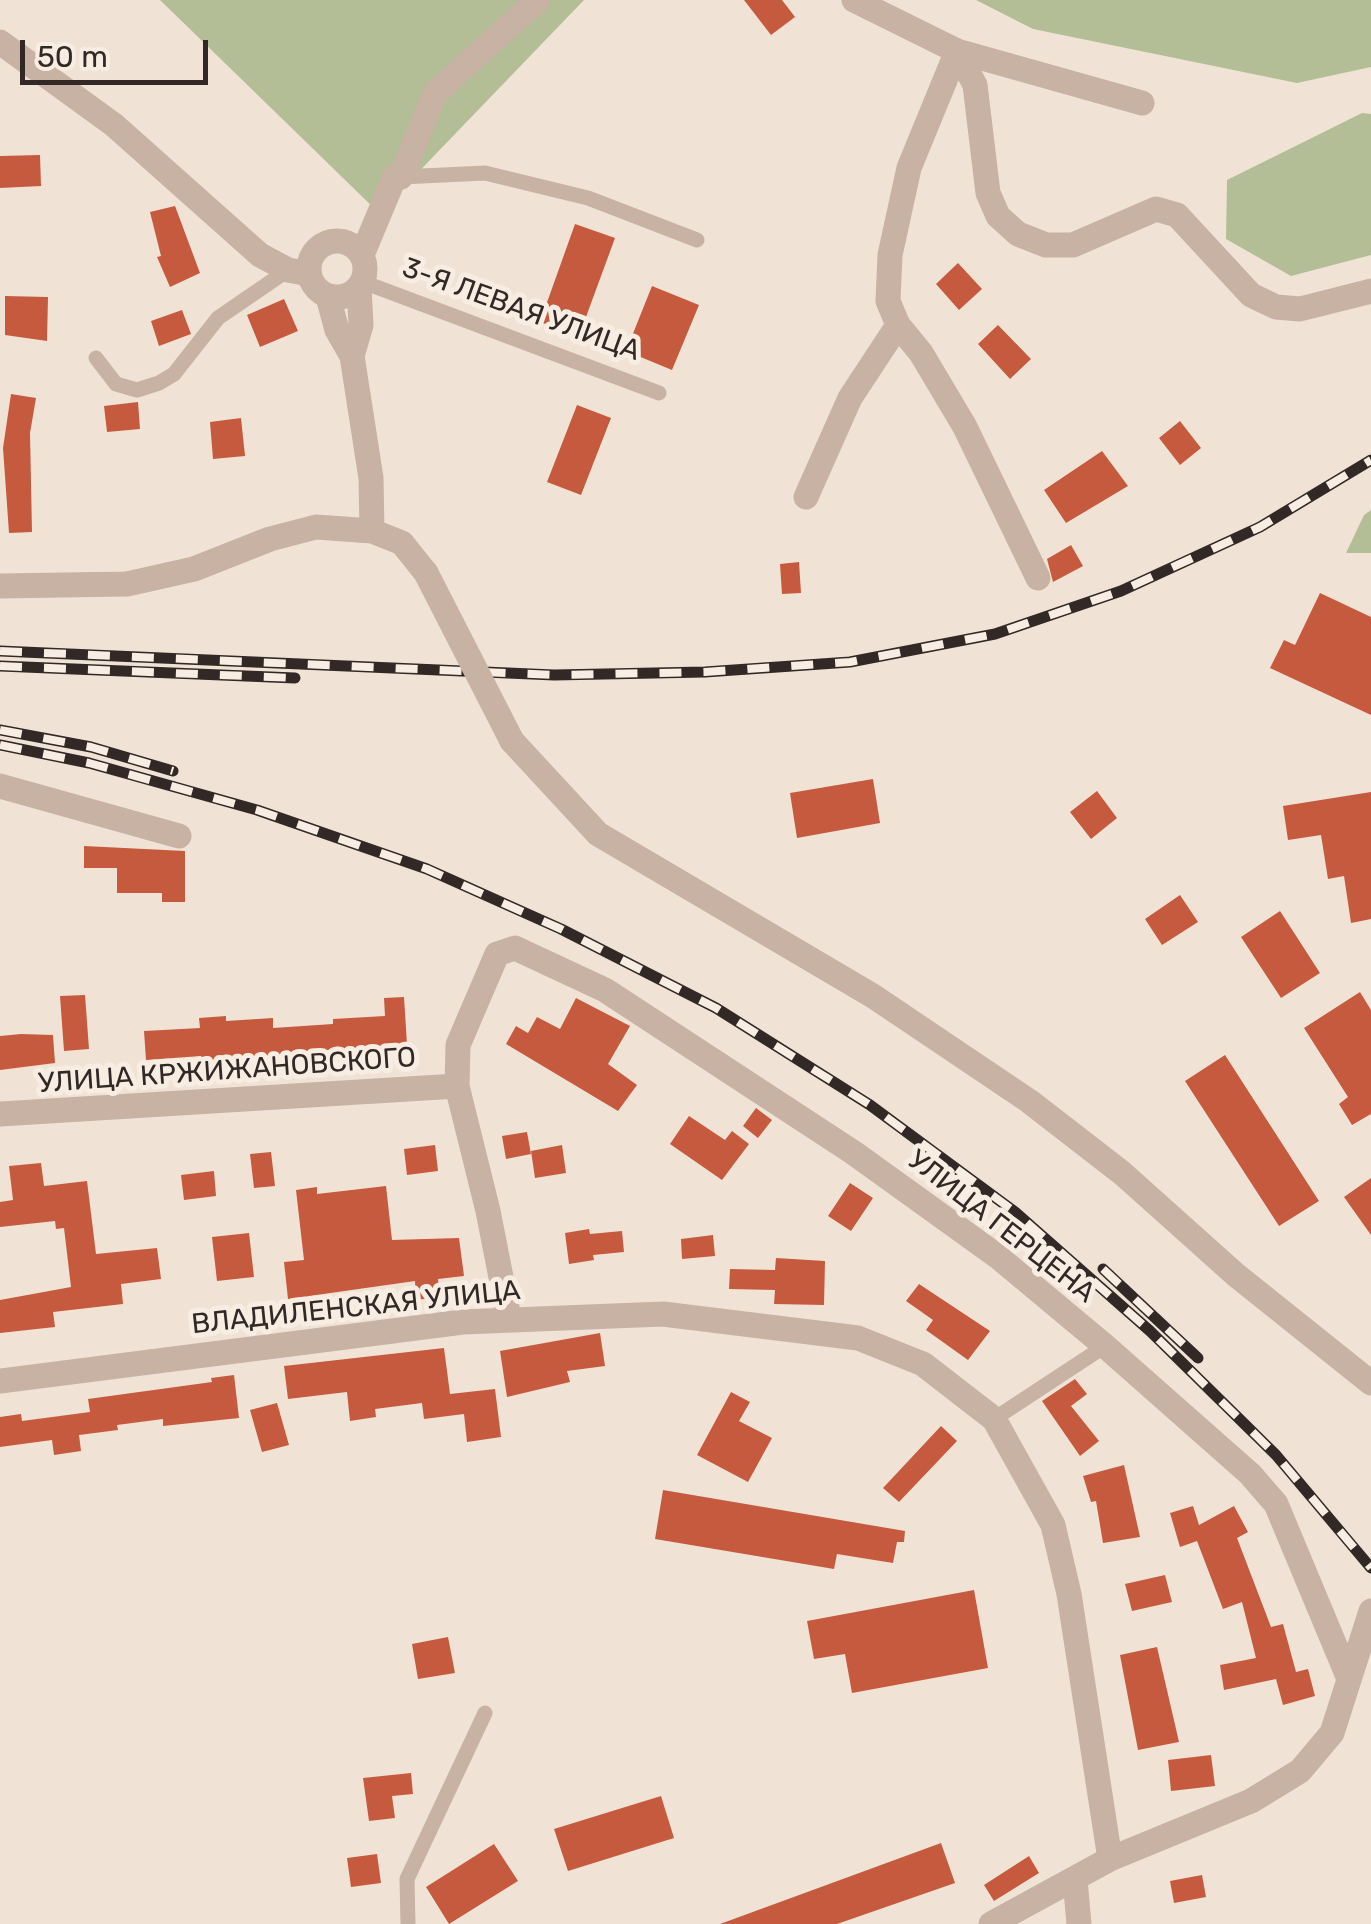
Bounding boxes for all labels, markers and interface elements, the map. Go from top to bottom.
scale bar [25,20,212,82]
text: 50 m [37,39,108,75]
street label: 3-Я ЛЕВАЯ УЛИЦА [397,251,645,369]
street label: УЛИЦА КРЖИЖАНОВСКОГО [37,1041,417,1101]
street label: УЛИЦА ГЕРЦЕНА [901,1144,1101,1310]
street label: ВЛАДИЛЕНСКАЯ УЛИЦА [190,1274,522,1342]

